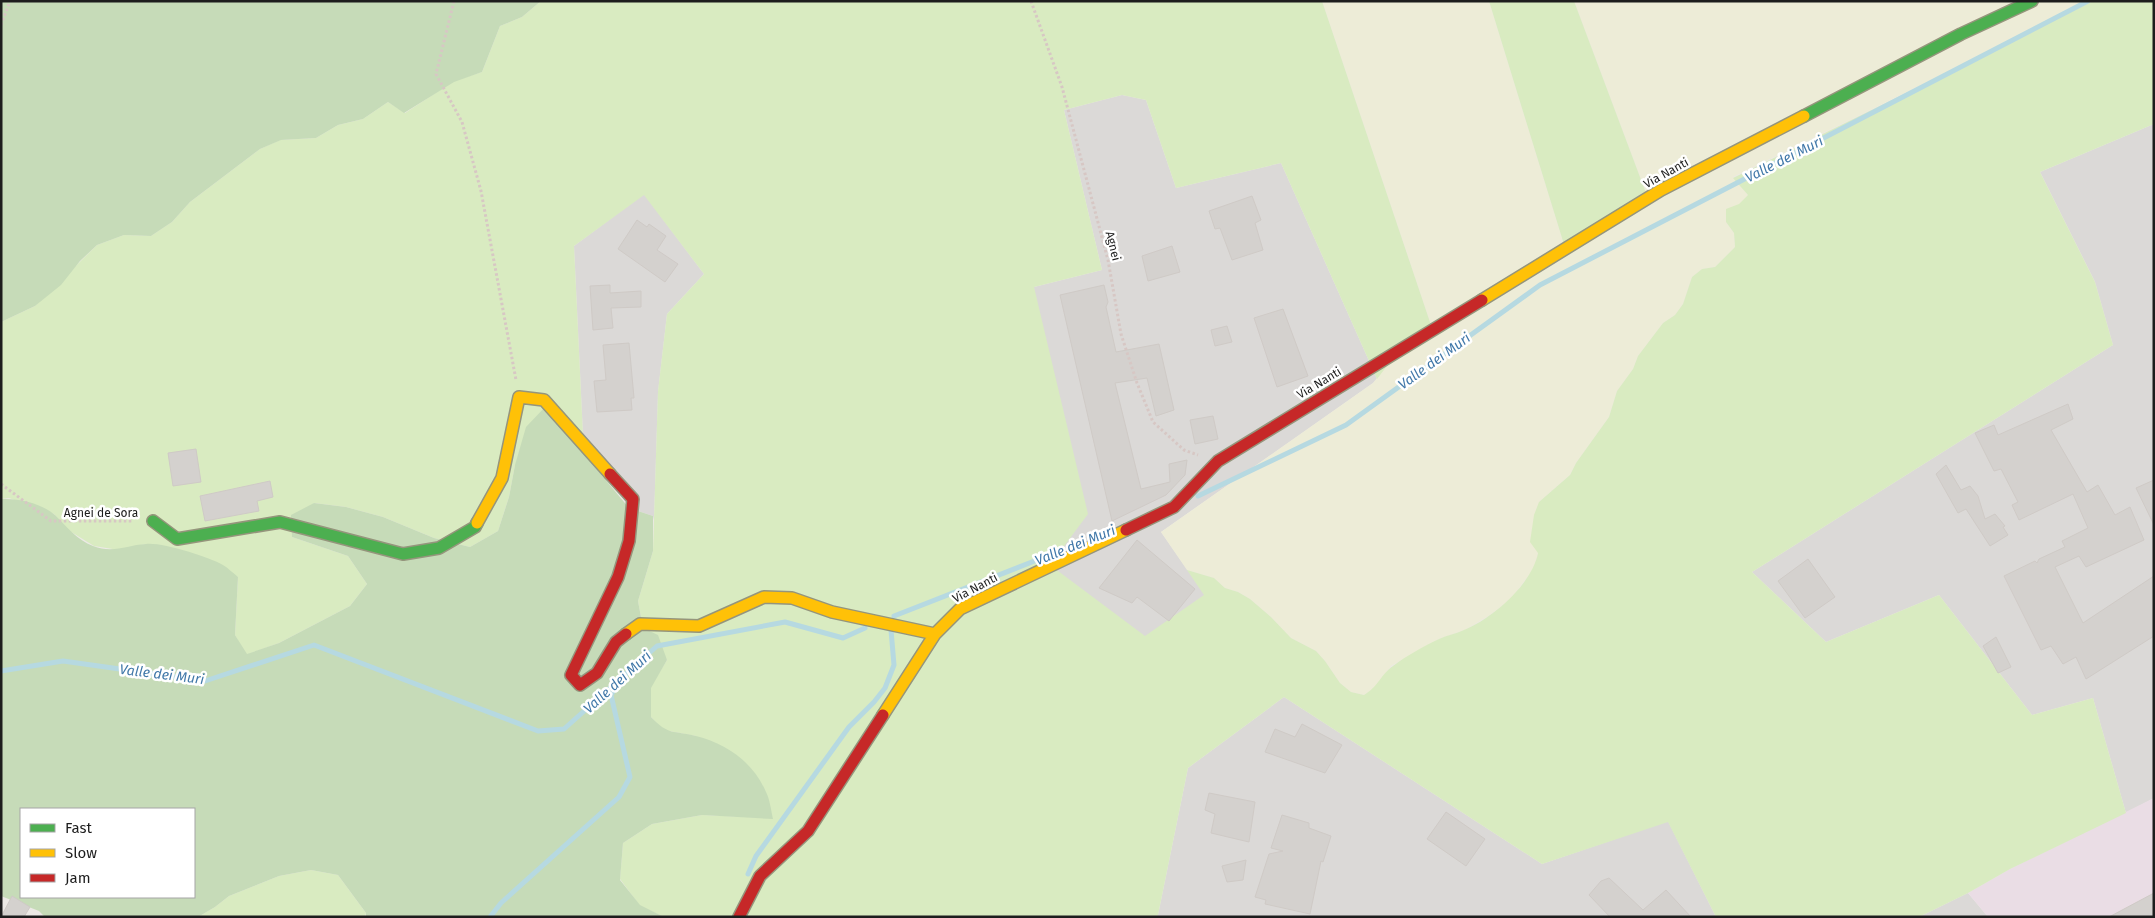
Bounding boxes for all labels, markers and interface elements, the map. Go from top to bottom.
water label: Valle dei Muri [1742,132,1826,186]
street label: Via Nanti [1641,155,1691,191]
street label: Agnei [1103,230,1123,262]
water label: Valle dei Muri [1395,329,1474,393]
street label: Via Nanti [1294,364,1344,402]
street label: Agnei de Sora [64,506,138,520]
water label: Valle dei Muri [1032,522,1118,569]
street label: Via Nanti [950,570,1000,606]
water label: Valle dei Muri [580,647,655,717]
water label: Valle dei Muri [119,661,205,688]
legend [20,808,195,898]
text: Fast [65,819,92,837]
text: Slow [65,844,97,862]
text: Jam [65,869,91,887]

